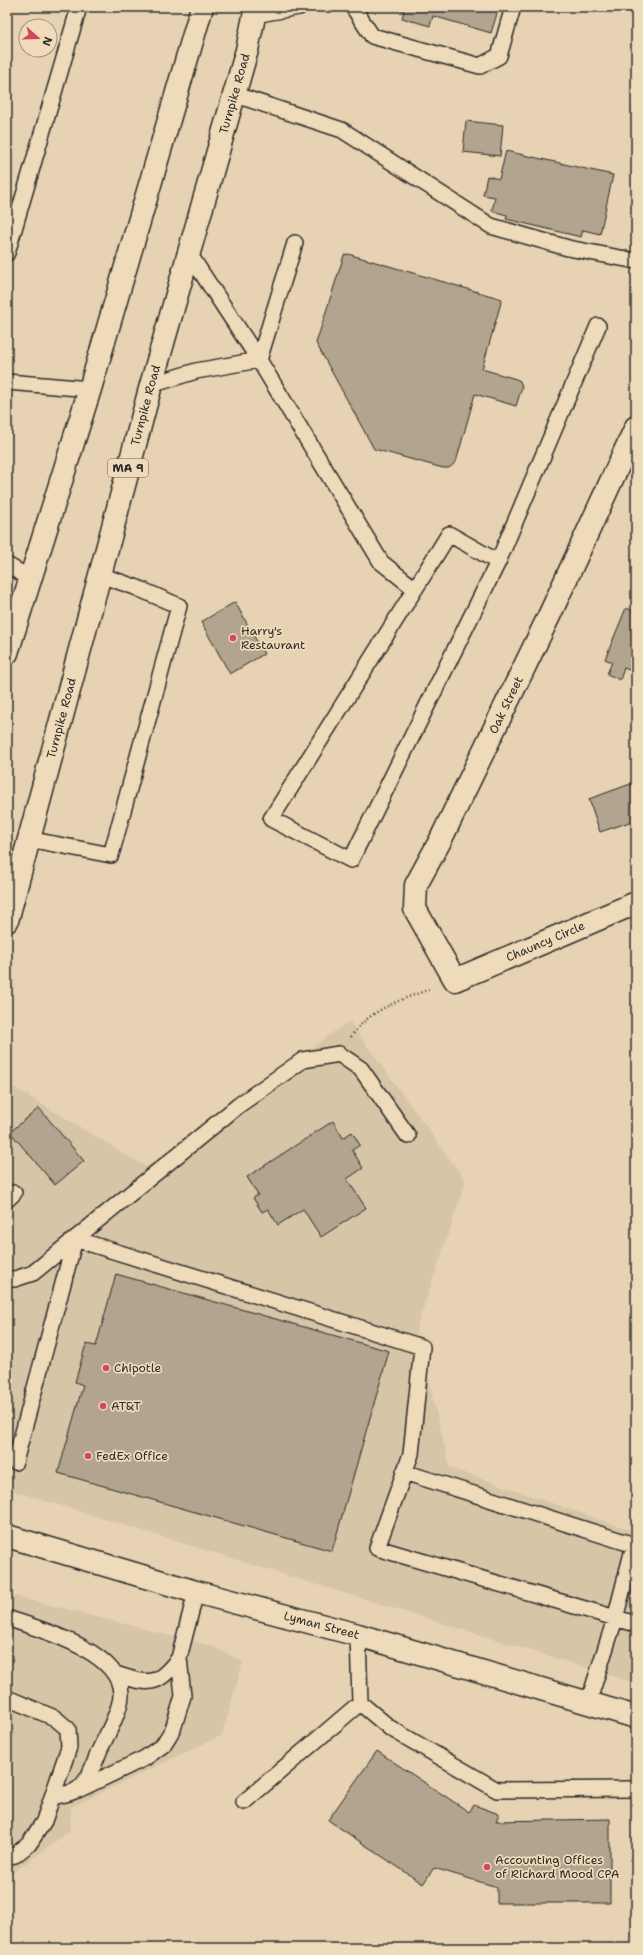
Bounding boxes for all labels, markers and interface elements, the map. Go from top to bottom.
north arrow [18,18,58,58]
text: N [38,35,55,48]
street label: Turnpike Road [215,51,254,136]
street label: Turnpike Road [127,363,164,447]
road number: MA 9 [108,459,148,477]
place label: Harry's Restaurant [241,623,305,653]
marker: Harry's Restaurant [228,633,238,643]
street label: Oak Street [485,673,527,737]
street label: Turnpike Road [43,676,80,760]
street label: Chauncy Circle [503,918,588,965]
place label: Chipotle [114,1360,161,1376]
marker: Chipotle [101,1363,111,1373]
place label: AT&T [111,1398,142,1414]
marker: AT&T [98,1401,108,1411]
place label: FedEx Office [96,1448,168,1464]
marker: FedEx Office [83,1451,93,1461]
street label: Lyman Street [282,1608,361,1643]
place label: Accounting Offices of Richard Mood CPA [495,1852,620,1882]
marker: Accounting Offices of Richard Mood CPA [482,1862,492,1872]

